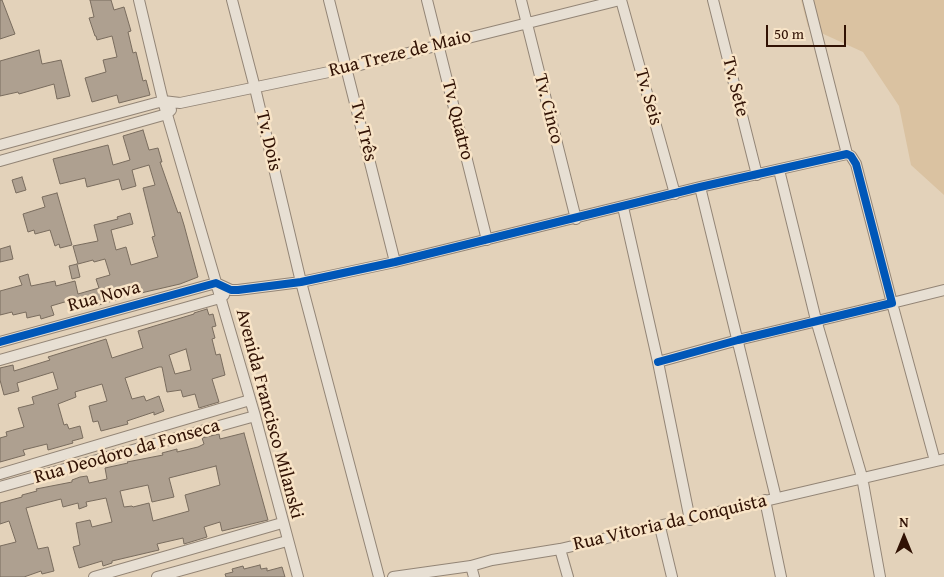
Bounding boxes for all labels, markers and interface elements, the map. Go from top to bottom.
scale bar [769,15,849,47]
text: 50 m [774,23,804,44]
street label: Rua Treze de Maio [327,25,473,83]
street label: Tv. Sete [717,55,753,119]
street label: Tv. Seis [629,66,667,128]
street label: Tv. Cinco [528,72,568,146]
street label: Tv. Quatro [436,78,478,162]
street label: Tv. Três [344,98,382,164]
street label: Tv. Dois [250,109,286,173]
street label: Rua Nova [65,276,143,318]
street label: Avenida Francisco Milanski [230,307,308,521]
street label: Rua Deodoro da Fonseca [32,415,222,489]
street label: Rua Vitoria da Conquista [571,490,769,556]
north arrow [879,512,929,562]
text: N [899,512,909,532]

